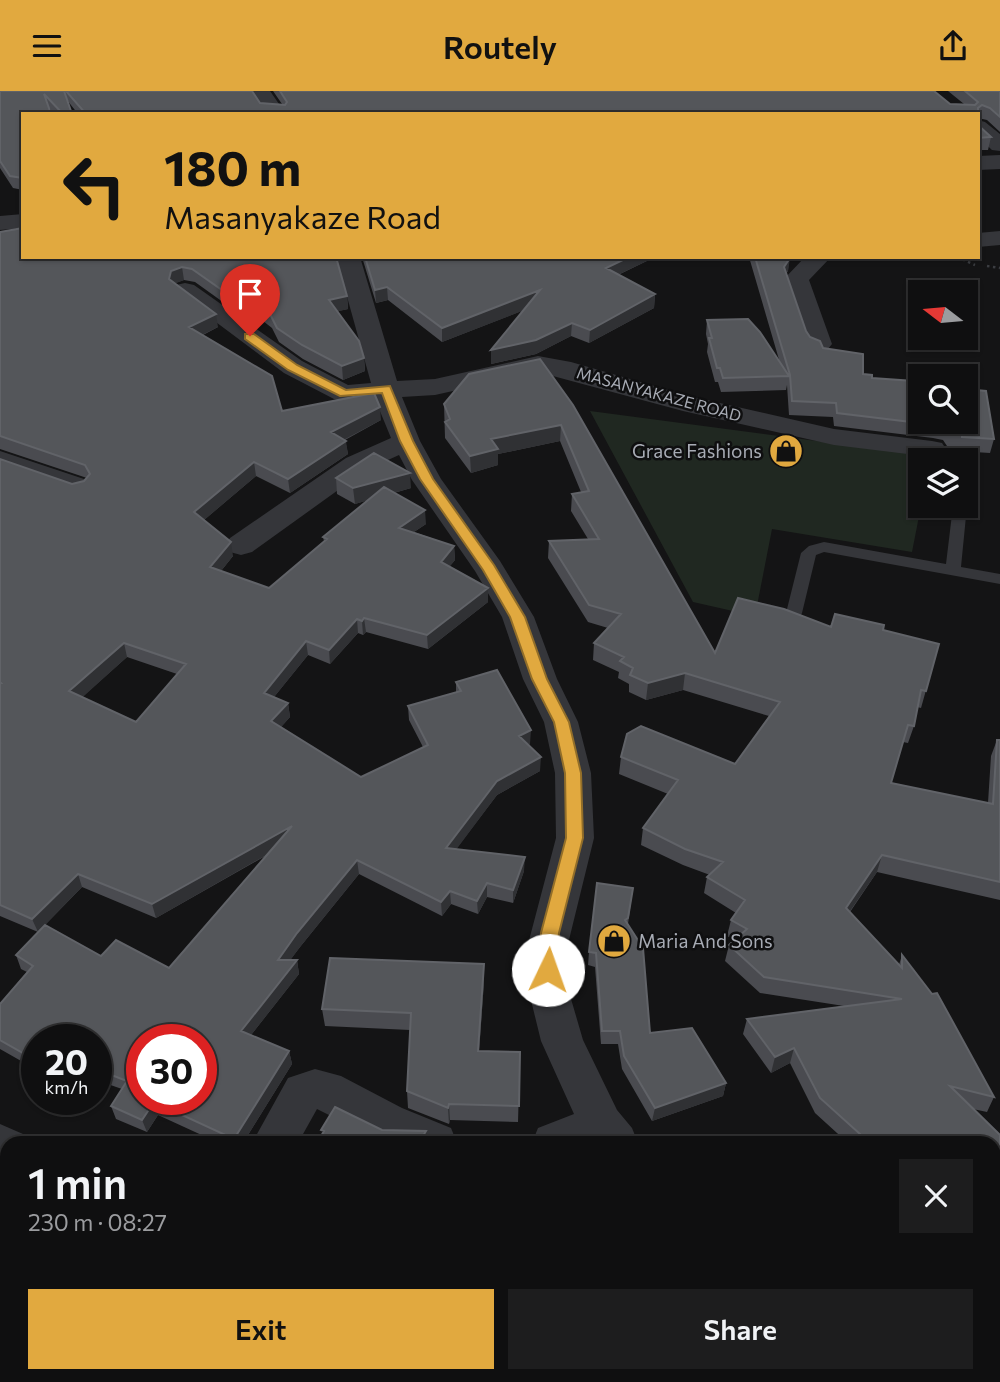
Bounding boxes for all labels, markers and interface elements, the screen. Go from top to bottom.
text: Routely [443,26,557,66]
icon: menu [28,27,66,65]
icon: share [934,27,972,65]
text: 180 m [164,136,301,196]
icon: left [49,140,140,231]
text: Masanyakaze Road [164,196,441,236]
pin [220,264,280,336]
icon: arrive [231,275,269,313]
north arrow [908,280,978,350]
map controls [908,280,978,518]
street label: MASANYAKAZE ROAD [575,362,744,425]
button: search [908,364,978,434]
shop icon: Grace Fashions [767,432,805,470]
place label: Grace Fashions [632,439,762,462]
button: layers [908,448,978,518]
shop icon: Maria And Sons [595,922,633,960]
place label: Maria And Sons [638,929,773,952]
position arrow [511,933,585,1007]
speed limit sign: 30 [126,1024,217,1115]
text: 20 [45,1039,88,1082]
text: km/h [45,1076,88,1098]
text: 1 min [28,1156,127,1208]
button: close [899,1159,973,1233]
text: 230 m · 08:27 [28,1208,167,1236]
button: Exit [28,1289,494,1369]
button: Share [508,1289,973,1369]

